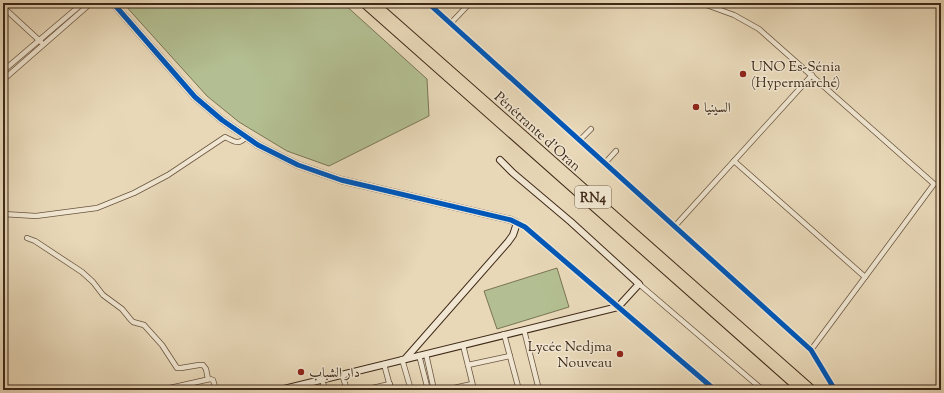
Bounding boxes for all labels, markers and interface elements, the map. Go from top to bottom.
place label: UNO Es-Sénia (Hypermarché) [751,58,841,94]
marker: UNO Es-Sénia (Hypermarché) [738,69,748,79]
street label: Pénétrante d'Oran [489,88,584,177]
place label: السينيا [704,99,731,119]
marker: السينيا [691,102,701,112]
road number: RN4 [575,186,611,208]
place label: Lycée Nedjma Nouveau [528,338,613,374]
marker: Lycée Nedjma Nouveau [615,349,625,359]
place label: دار الشباب [309,364,360,384]
marker: دار الشباب [296,367,306,377]

